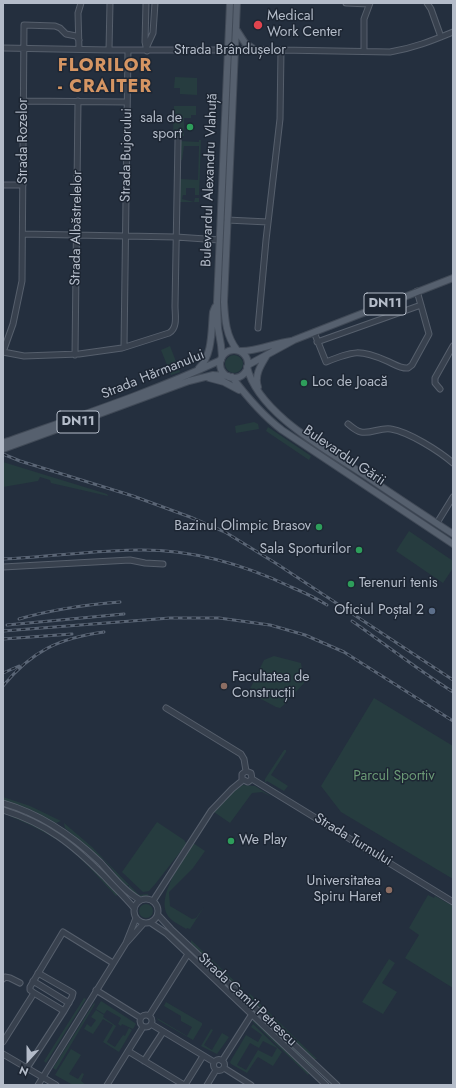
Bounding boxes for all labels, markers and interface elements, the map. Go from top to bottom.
place label: Medical Work Center [267,9,342,42]
marker: Medical Work Center [252,19,264,31]
street label: Strada Brândușelor [174,43,286,59]
district label: FLORILOR - CRAITER [58,56,152,98]
street label: Bulevardul Alexandru Vlahuță [199,93,221,267]
street label: Strada Rozelor [16,98,32,184]
street label: Strada Bujorului [118,108,136,202]
place label: sala de sport [140,111,182,144]
marker: sala de sport [185,122,195,132]
street label: Strada Albăstrelelor [68,170,86,286]
road number: DN11 [364,293,406,315]
street label: Strada Hărmanului [99,347,207,403]
place label: Loc de Joacă [312,375,387,391]
marker: Loc de Joacă [299,378,309,388]
road number: DN11 [57,411,99,433]
street label: Bulevardul Gării [300,422,388,490]
place label: Bazinul Olimpic Brasov [174,519,311,535]
marker: Bazinul Olimpic Brasov [314,522,324,532]
place label: Sala Sporturilor [260,542,351,558]
marker: Sala Sporturilor [354,545,364,555]
place label: Terenuri tenis [359,576,438,592]
marker: Terenuri tenis [346,579,356,589]
place label: Oficiul Poștal 2 [334,603,424,619]
marker: Oficiul Poștal 2 [427,606,437,616]
place label: Facultatea de Construcții [232,670,309,702]
marker: Facultatea de Construcții [219,681,229,691]
park label: Parcul Sportiv [353,769,435,785]
street label: Strada Turnului [311,810,395,870]
place label: We Play [239,833,287,849]
marker: We Play [226,836,236,846]
place label: Universitatea Spiru Haret [307,874,381,906]
marker: Universitatea Spiru Haret [384,885,394,895]
street label: Strada Camil Petrescu [194,950,300,1050]
north arrow [8,1040,48,1080]
text: N [17,1062,31,1080]

